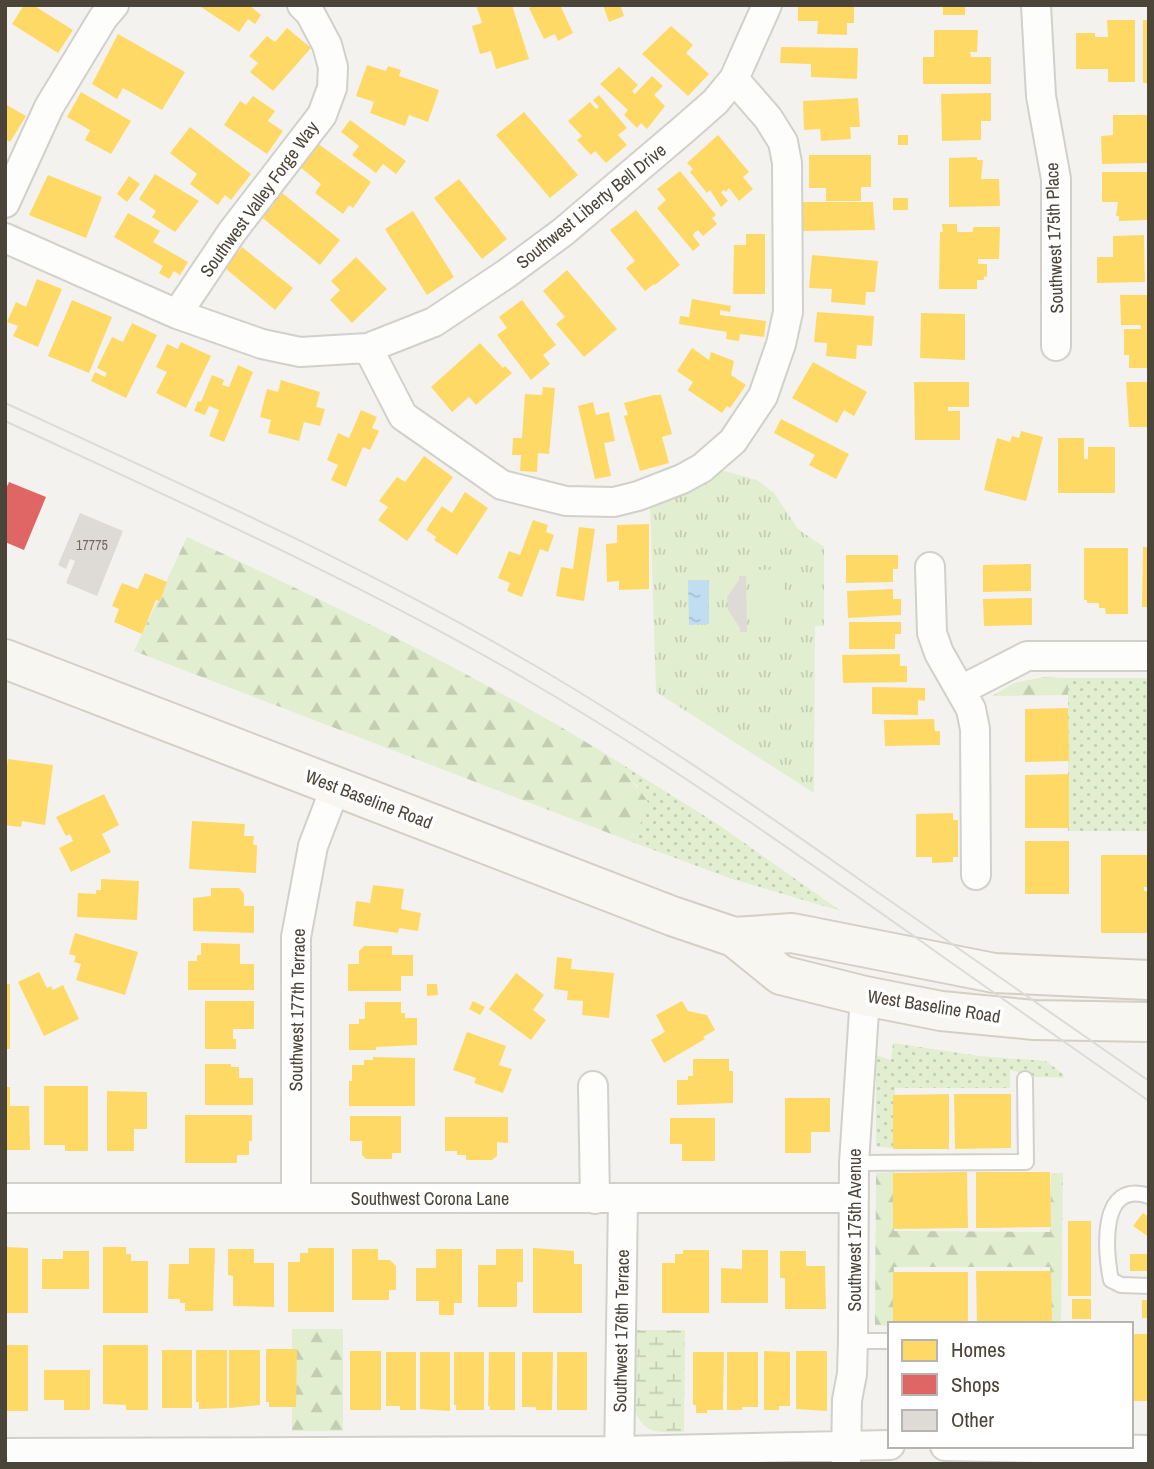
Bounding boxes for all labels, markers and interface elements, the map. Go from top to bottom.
street label: Southwest Valley Forge Way [194,115,324,282]
street label: Southwest Liberty Bell Drive [511,138,671,274]
street label: Southwest 175th Place [1039,162,1069,314]
house number: 17775 [76,536,108,554]
street label: West Baseline Road [302,763,436,835]
street label: Southwest 177th Terrace [283,928,311,1092]
street label: West Baseline Road [866,983,1002,1029]
street label: Southwest 175th Avenue [842,1148,867,1312]
street label: Southwest Corona Lane [351,1186,509,1211]
street label: Southwest 176th Terrace [607,1249,635,1413]
legend [888,1322,1133,1448]
text: Homes [951,1335,1006,1364]
text: Shops [951,1370,1000,1399]
text: Other [951,1405,994,1434]

